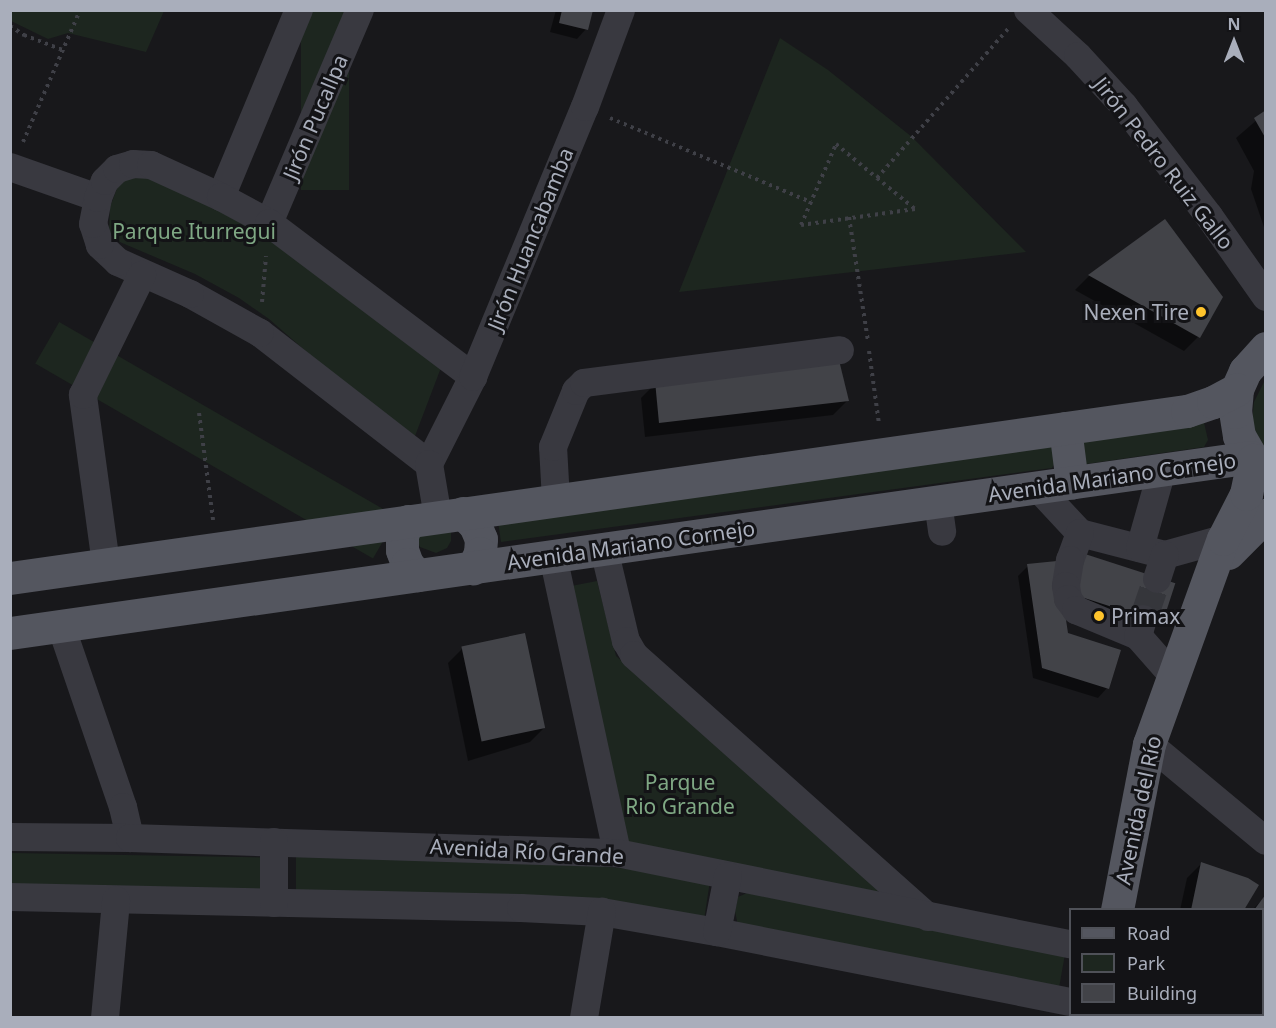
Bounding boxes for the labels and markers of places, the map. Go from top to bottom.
place label: Nexen Tire [1083,299,1189,325]
marker: Nexen Tire [1194,305,1208,319]
place label: Primax [1111,603,1180,629]
marker: Primax [1092,609,1106,623]

